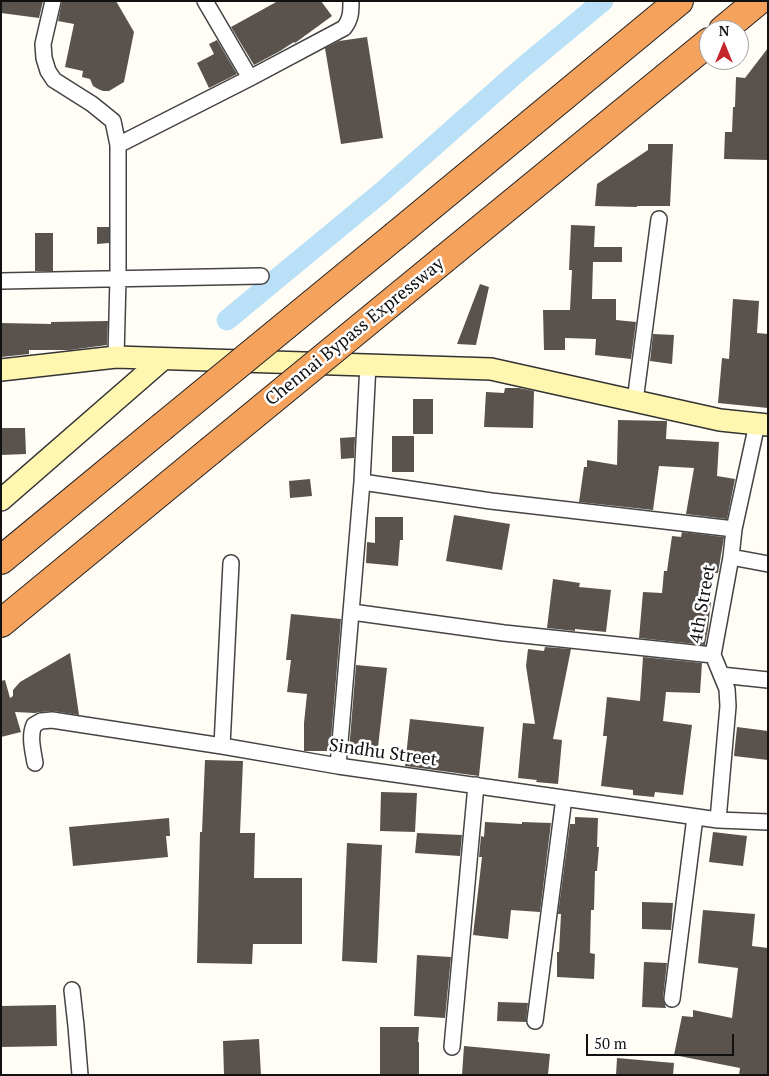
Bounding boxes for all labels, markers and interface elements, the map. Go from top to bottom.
north arrow [699,20,749,70]
text: N [719,21,729,40]
street label: Chennai Bypass Expressway [261,253,449,411]
street label: 4th Street [685,563,721,645]
street label: Sindhu Street [328,735,438,771]
scale bar [589,1024,736,1056]
text: 50 m [594,1033,627,1053]

